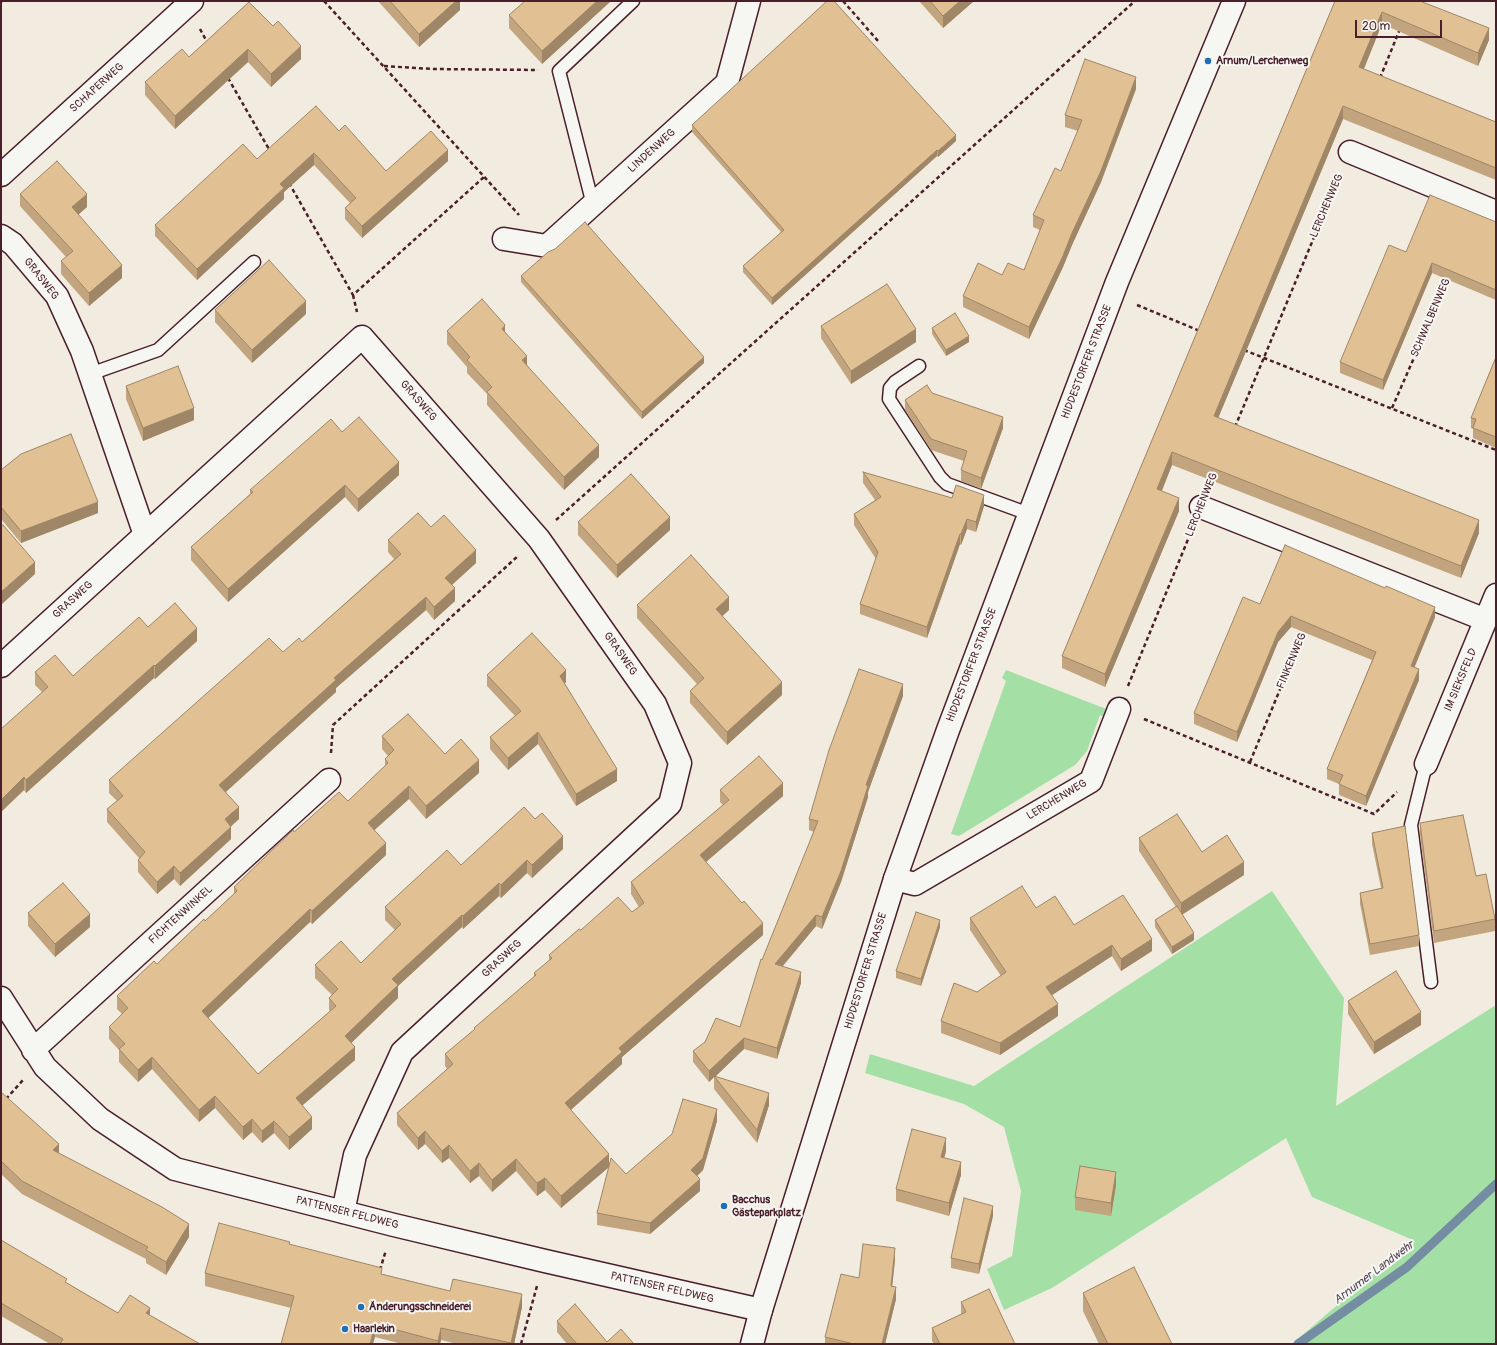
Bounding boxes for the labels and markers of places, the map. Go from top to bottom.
place label: Arnum/Lerchenweg [1216,54,1308,68]
marker: Arnum/Lerchenweg [1203,56,1213,66]
place label: Bacchus Gästeparkplatz [732,1193,801,1219]
marker: Bacchus Gästeparkplatz [719,1201,729,1211]
place label: Änderungsschneiderei [369,1300,471,1314]
marker: Änderungsschneiderei [356,1302,366,1312]
place label: Haarlekin [353,1322,395,1336]
marker: Haarlekin [340,1324,350,1334]

